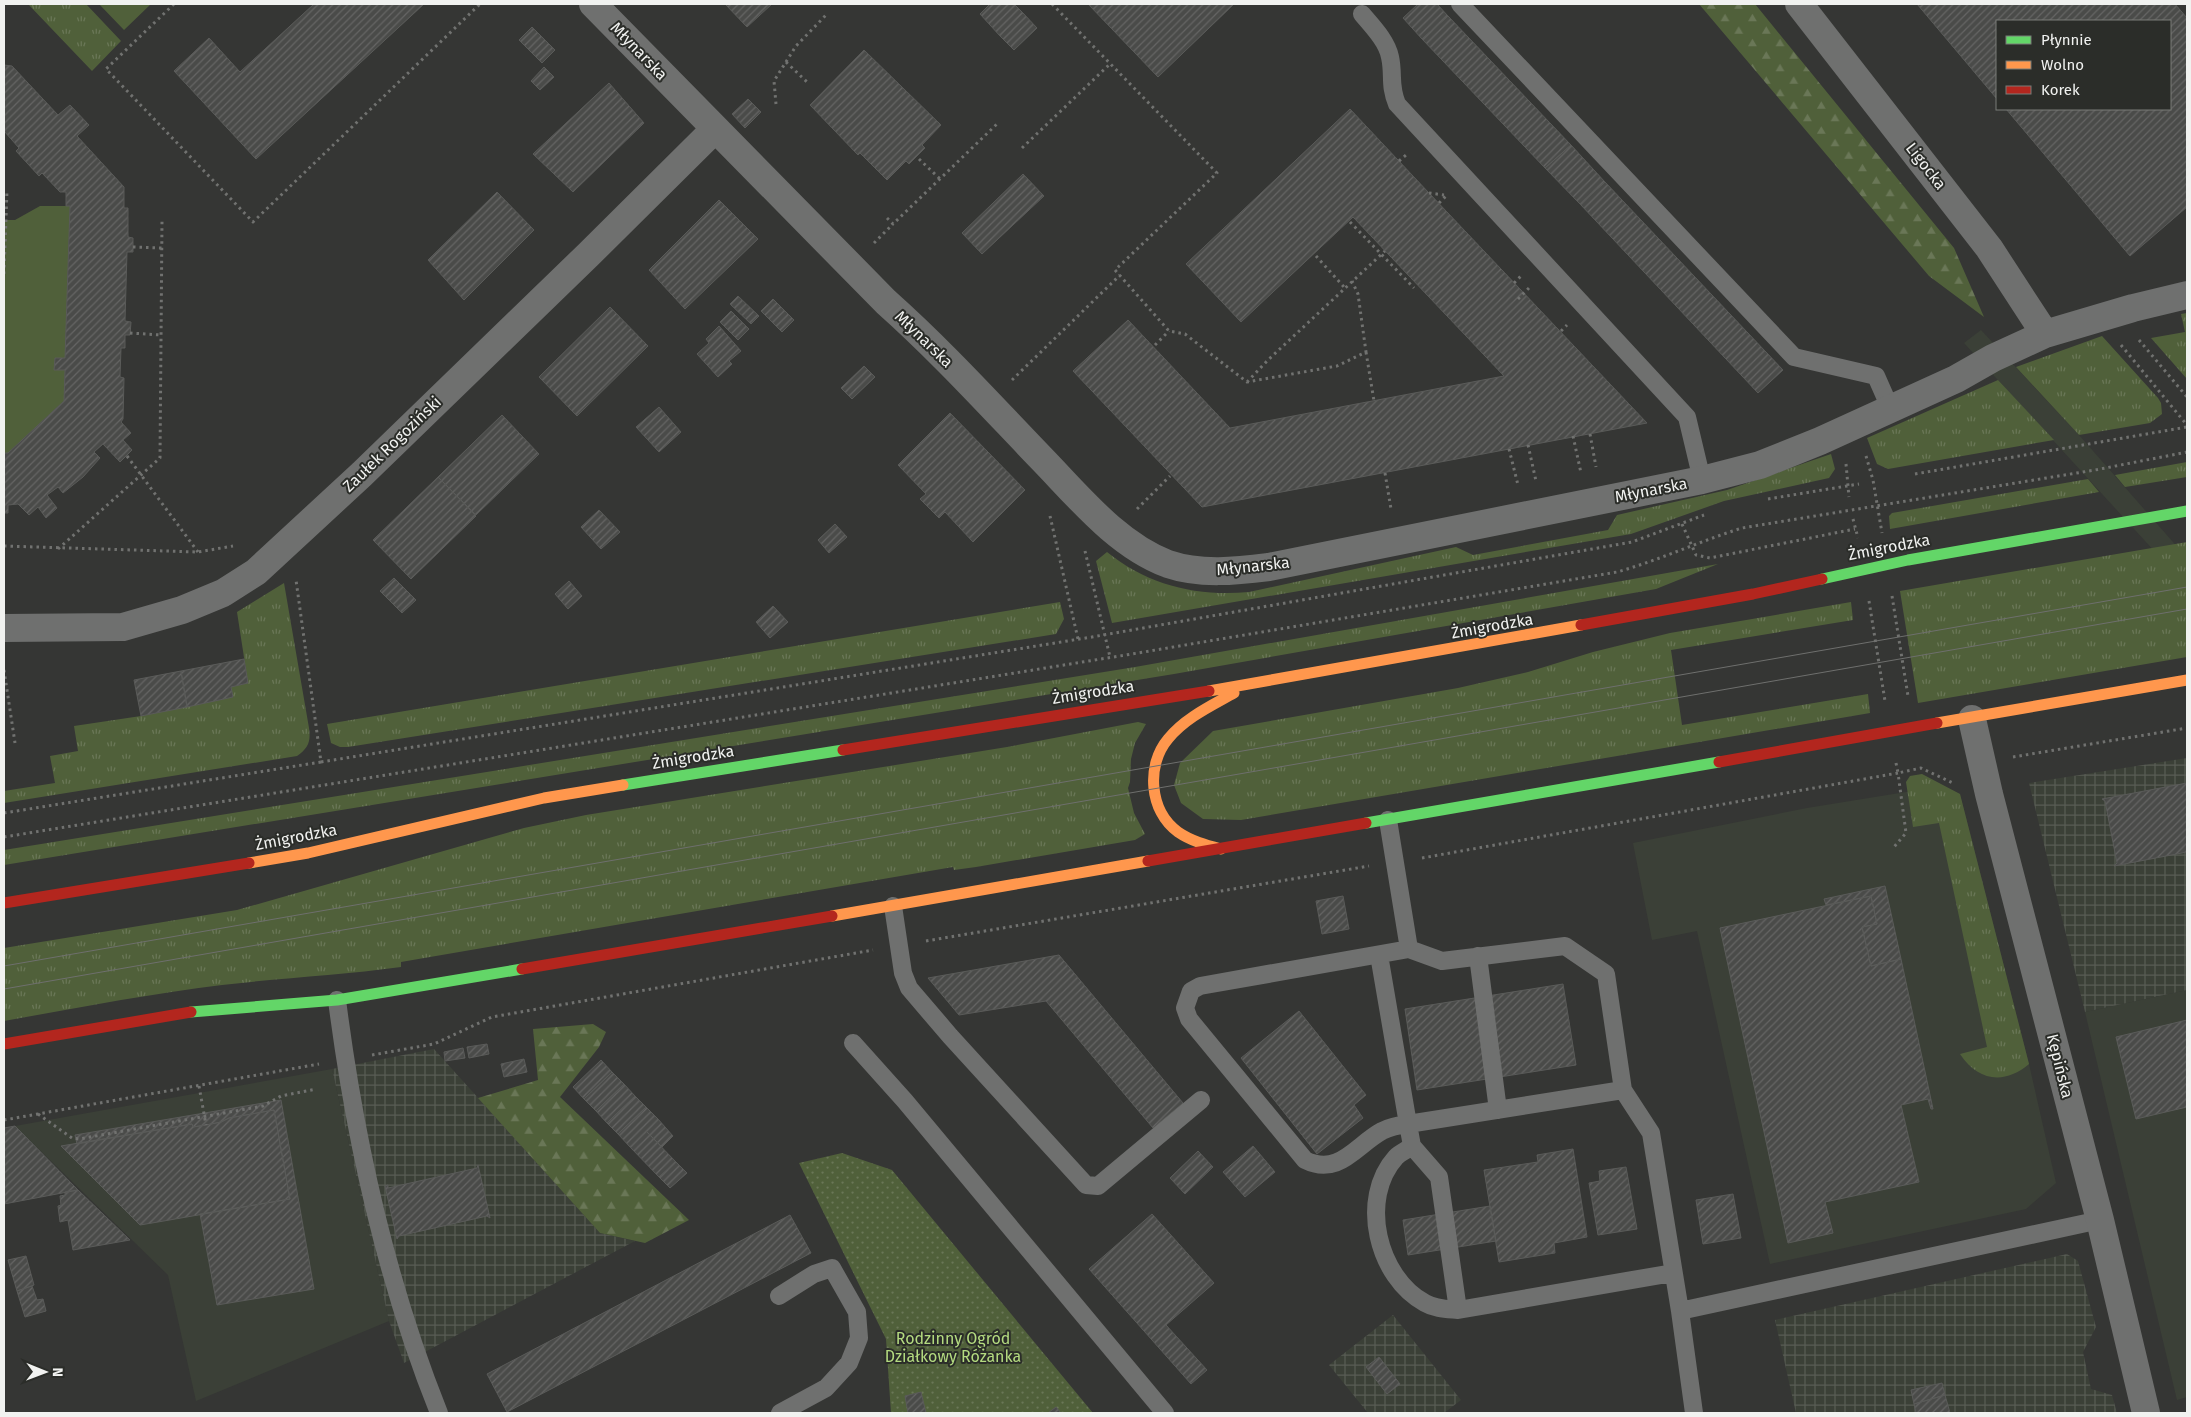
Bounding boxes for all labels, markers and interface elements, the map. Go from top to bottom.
street label: Młynarska [607,18,671,84]
legend [1996,20,2171,110]
text: Płynnie [2041,31,2092,49]
text: Wolno [2041,56,2084,74]
text: Korek [2041,81,2080,99]
street label: Ligocka [1902,139,1950,193]
street label: Młynarska [891,307,957,371]
street label: Zaułek Rogoziński [339,392,445,496]
street label: Młynarska [1613,474,1689,506]
street label: Żmigrodzka [1846,529,1932,564]
street label: Młynarska [1215,553,1291,579]
street label: Żmigrodzka [1449,608,1534,643]
street label: Żmigrodzka [1050,675,1135,708]
street label: Żmigrodzka [650,740,735,773]
street label: Żmigrodzka [253,819,339,854]
street label: Kępińska [2043,1032,2077,1100]
park label: Rodzinny Ogród Działkowy Różanka [885,1329,1021,1366]
north arrow [20,1347,70,1397]
text: N [49,1367,66,1377]

